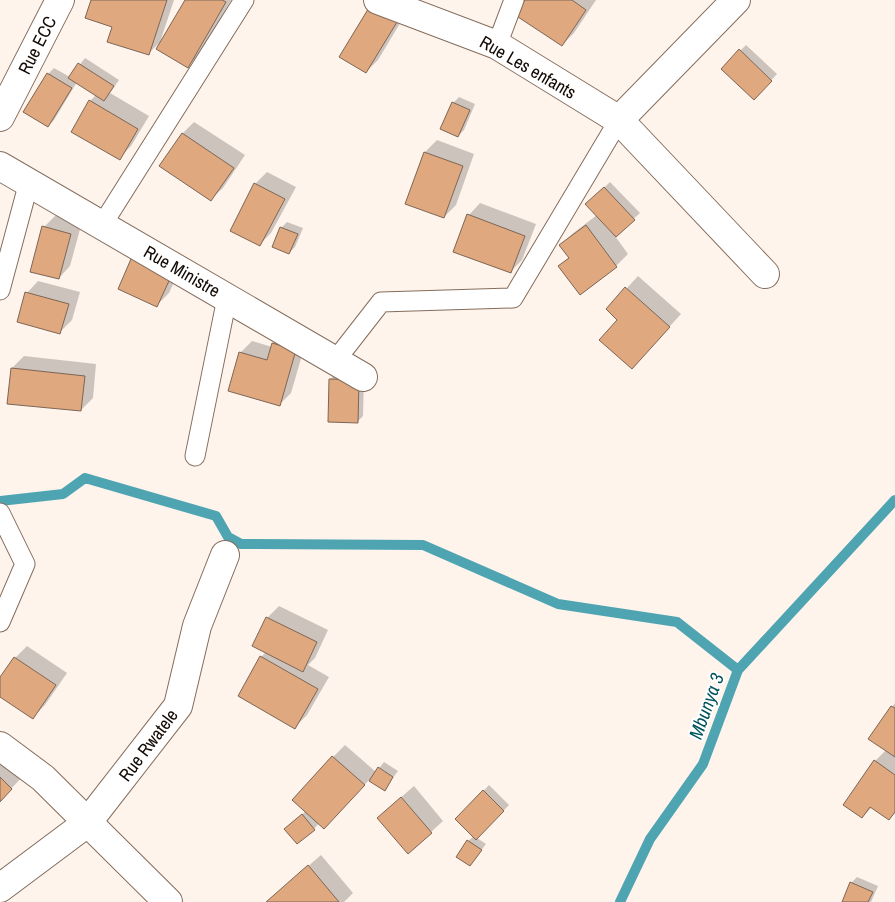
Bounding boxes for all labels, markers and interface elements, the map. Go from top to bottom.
street label: Rue ECC [12,12,62,78]
street label: Rue Les enfants [475,29,581,105]
street label: Rue Ministre [139,239,225,303]
water label: Mbunya 3 [682,669,730,743]
street label: Rue Rwatele [113,704,183,786]

